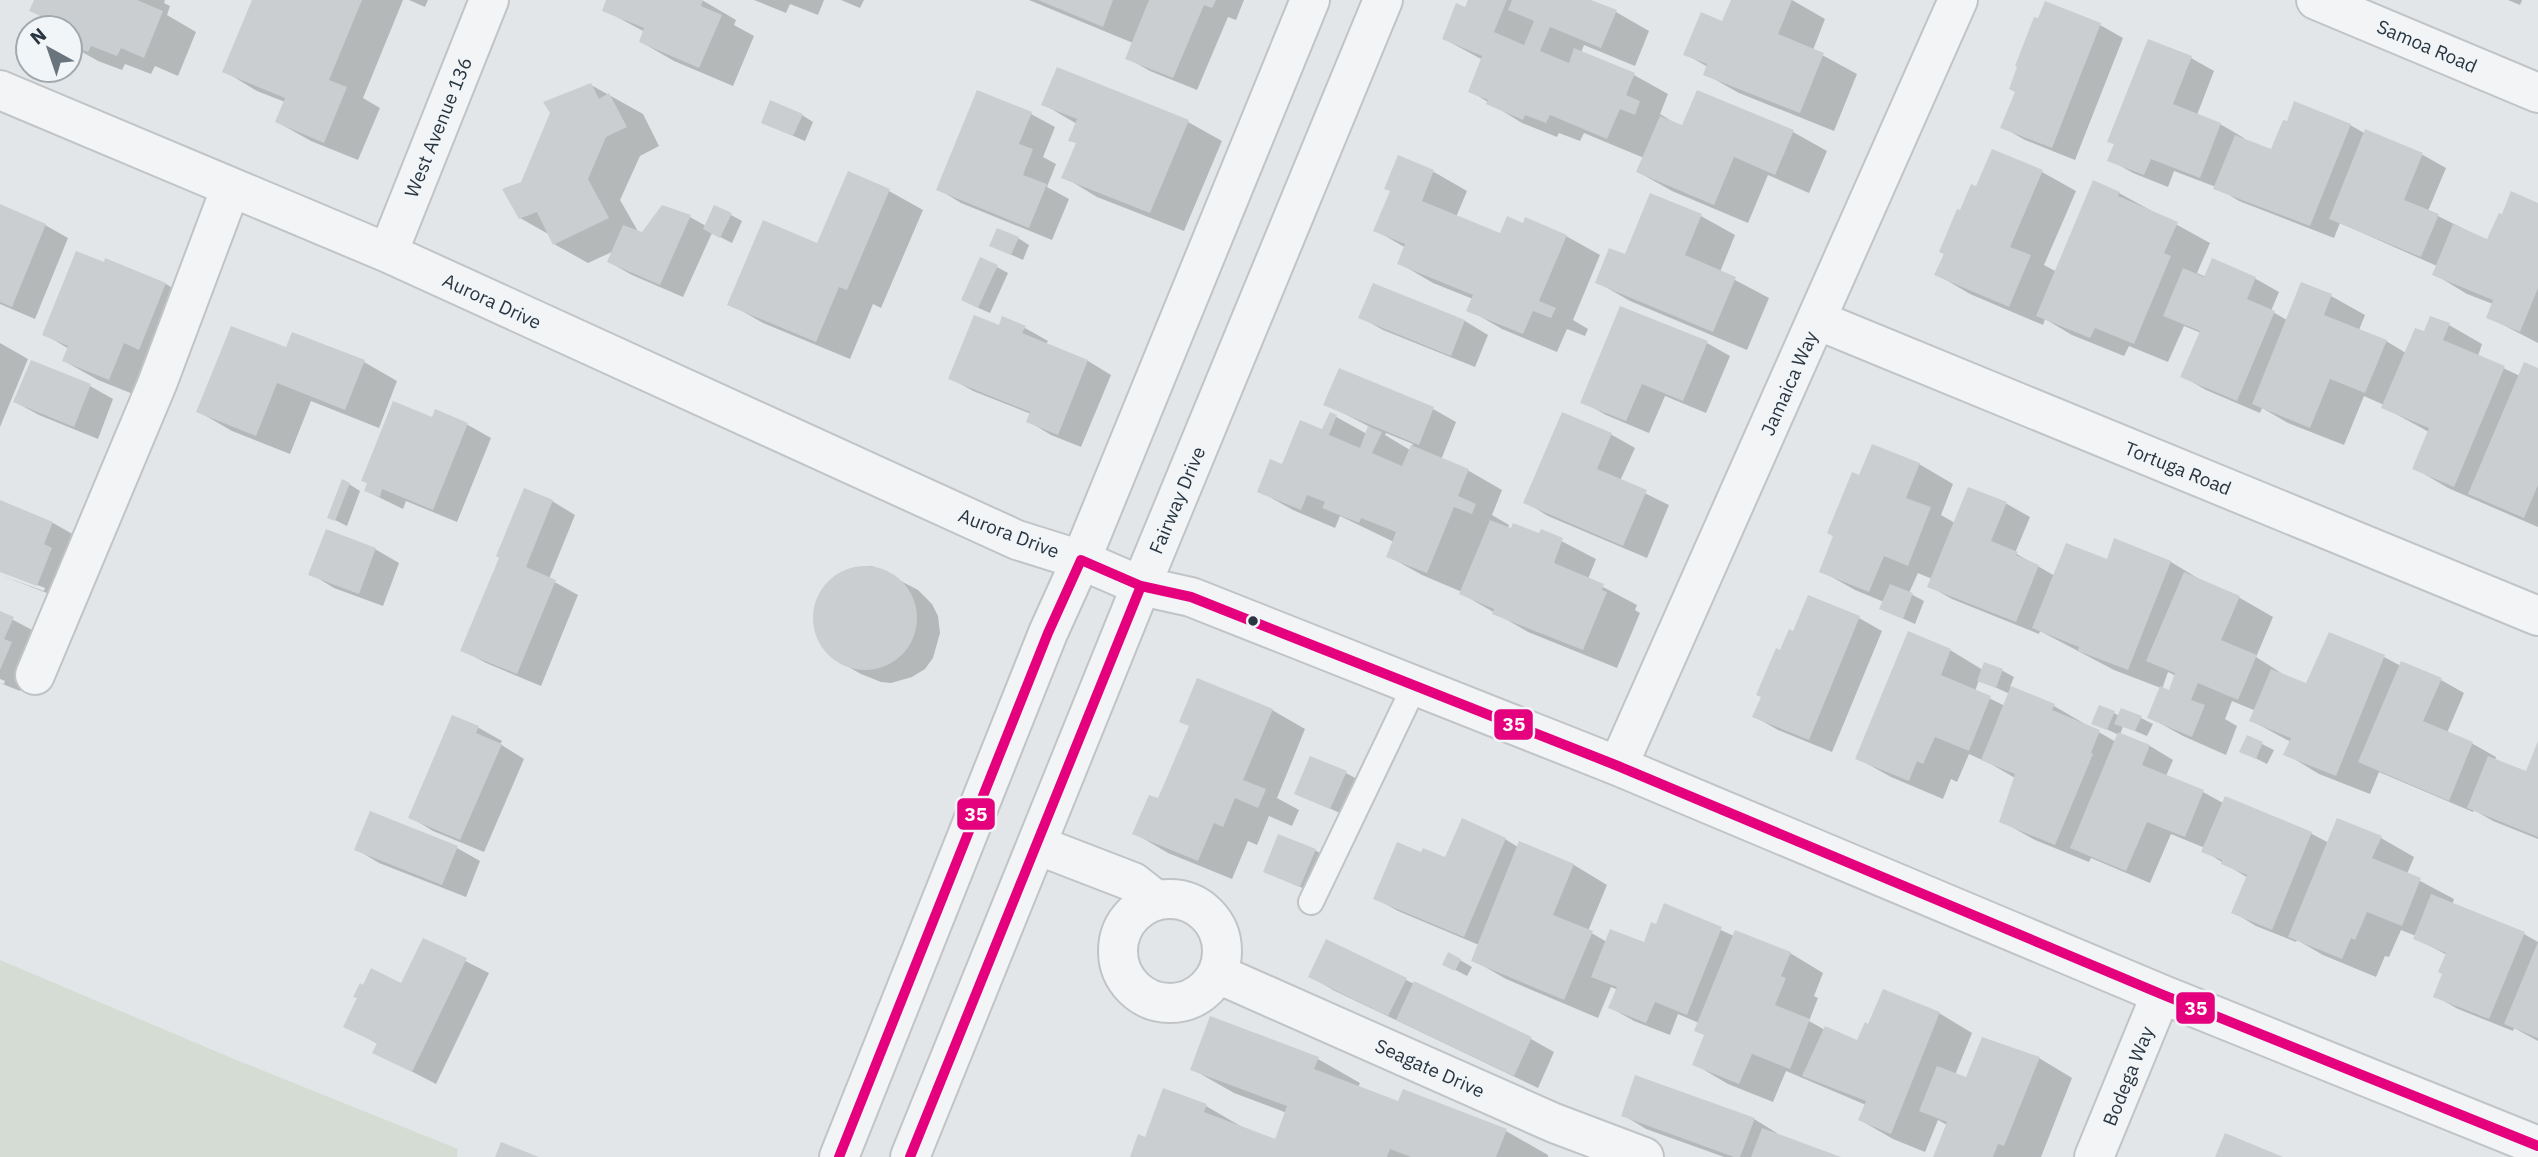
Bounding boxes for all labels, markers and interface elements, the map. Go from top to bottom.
north arrow [14,14,84,84]
street label: Samoa Road [2373,14,2481,78]
text: N [25,22,51,50]
street label: West Avenue 136 [399,53,477,201]
street label: Aurora Drive [439,268,545,334]
street label: Jamaica Way [1755,327,1823,439]
street label: Tortuga Road [2121,436,2235,500]
street label: Fairway Drive [1144,443,1210,557]
street label: Aurora Drive [955,503,1063,563]
unlabelled marker [1246,614,1260,628]
line badge: 35 [1493,708,1534,741]
text: 35 [1503,712,1525,736]
line badge: 35 [956,797,996,831]
text: 35 [965,802,987,826]
line badge: 35 [2175,991,2216,1025]
text: 35 [2185,996,2207,1020]
street label: Bodega Way [2097,1022,2159,1129]
street label: Seagate Drive [1372,1033,1488,1103]

